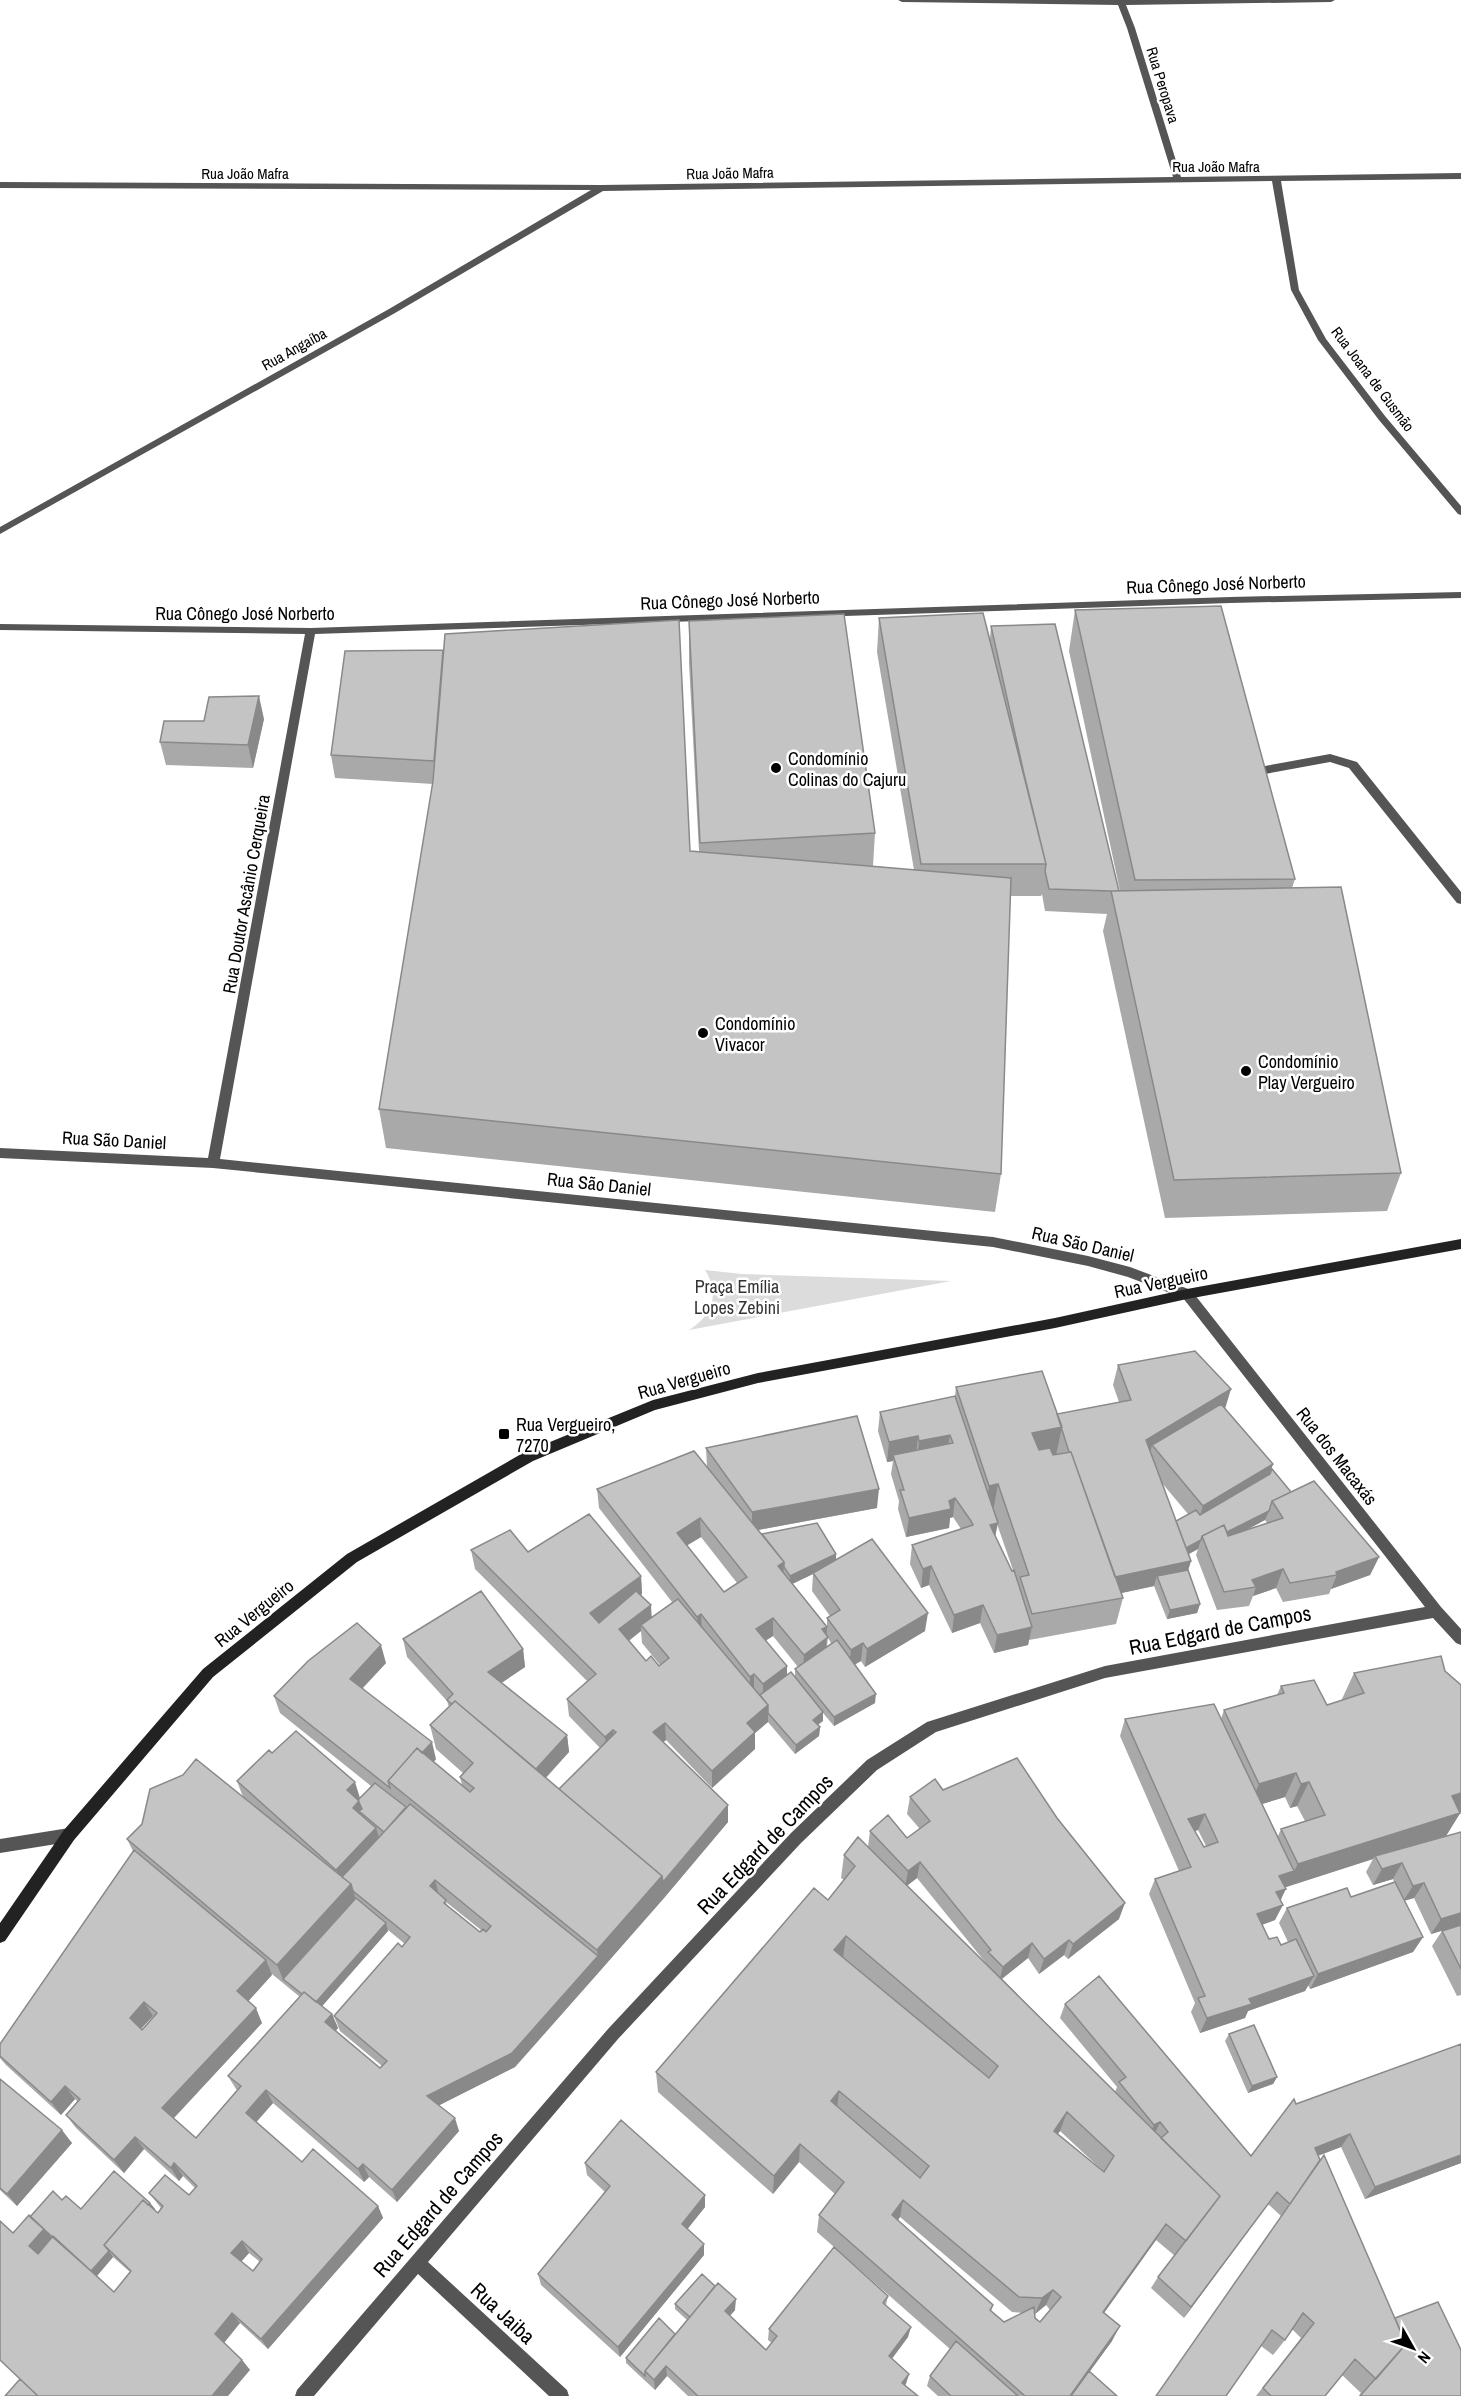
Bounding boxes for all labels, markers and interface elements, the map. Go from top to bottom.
street label: Rua Peropava [1141,44,1185,126]
street label: Rua João Mafra [1172,156,1260,177]
street label: Rua João Mafra [686,162,774,184]
street label: Rua João Mafra [201,163,289,184]
street label: Rua Angaíba [258,322,330,375]
street label: Rua Joana de Gusmão [1327,322,1420,436]
street label: Rua Cônego José Norberto [1126,568,1306,600]
street label: Rua Cônego José Norberto [640,584,820,616]
street label: Rua Cônego José Norberto [155,601,335,626]
place label: Condomínio Colinas do Cajuru [788,746,906,792]
marker: Condomínio Colinas do Cajuru [769,761,783,775]
street label: Rua Doutor Ascânio Cerqueira [216,792,276,996]
place label: Condomínio Vivacor [715,1011,795,1057]
marker: Condomínio Vivacor [696,1026,710,1040]
place label: Condomínio Play Vergueiro [1258,1049,1355,1095]
marker: Condomínio Play Vergueiro [1239,1064,1253,1078]
street label: Rua São Daniel [61,1125,167,1155]
street label: Rua São Daniel [546,1166,652,1202]
street label: Rua São Daniel [1029,1220,1137,1268]
street label: Rua Vergueiro [1112,1260,1210,1304]
park label: Praça Emília Lopes Zebini [694,1274,780,1320]
street label: Rua Vergueiro [635,1355,733,1405]
street label: Rua dos Macaxás [1291,1402,1383,1510]
place label: Rua Vergueiro, 7270 [516,1412,615,1458]
marker: Rua Vergueiro, 7270 [497,1427,511,1441]
street label: Rua Vergueiro [209,1573,299,1653]
street label: Rua Edgard de Campos [1127,1598,1313,1662]
street label: Rua Edgard de Campos [690,1767,840,1921]
street label: Rua Edgard de Campos [366,2125,510,2283]
street label: Rua Jaiba [464,2276,542,2351]
north arrow [1383,2318,1443,2378]
text: N [1413,2347,1436,2368]

